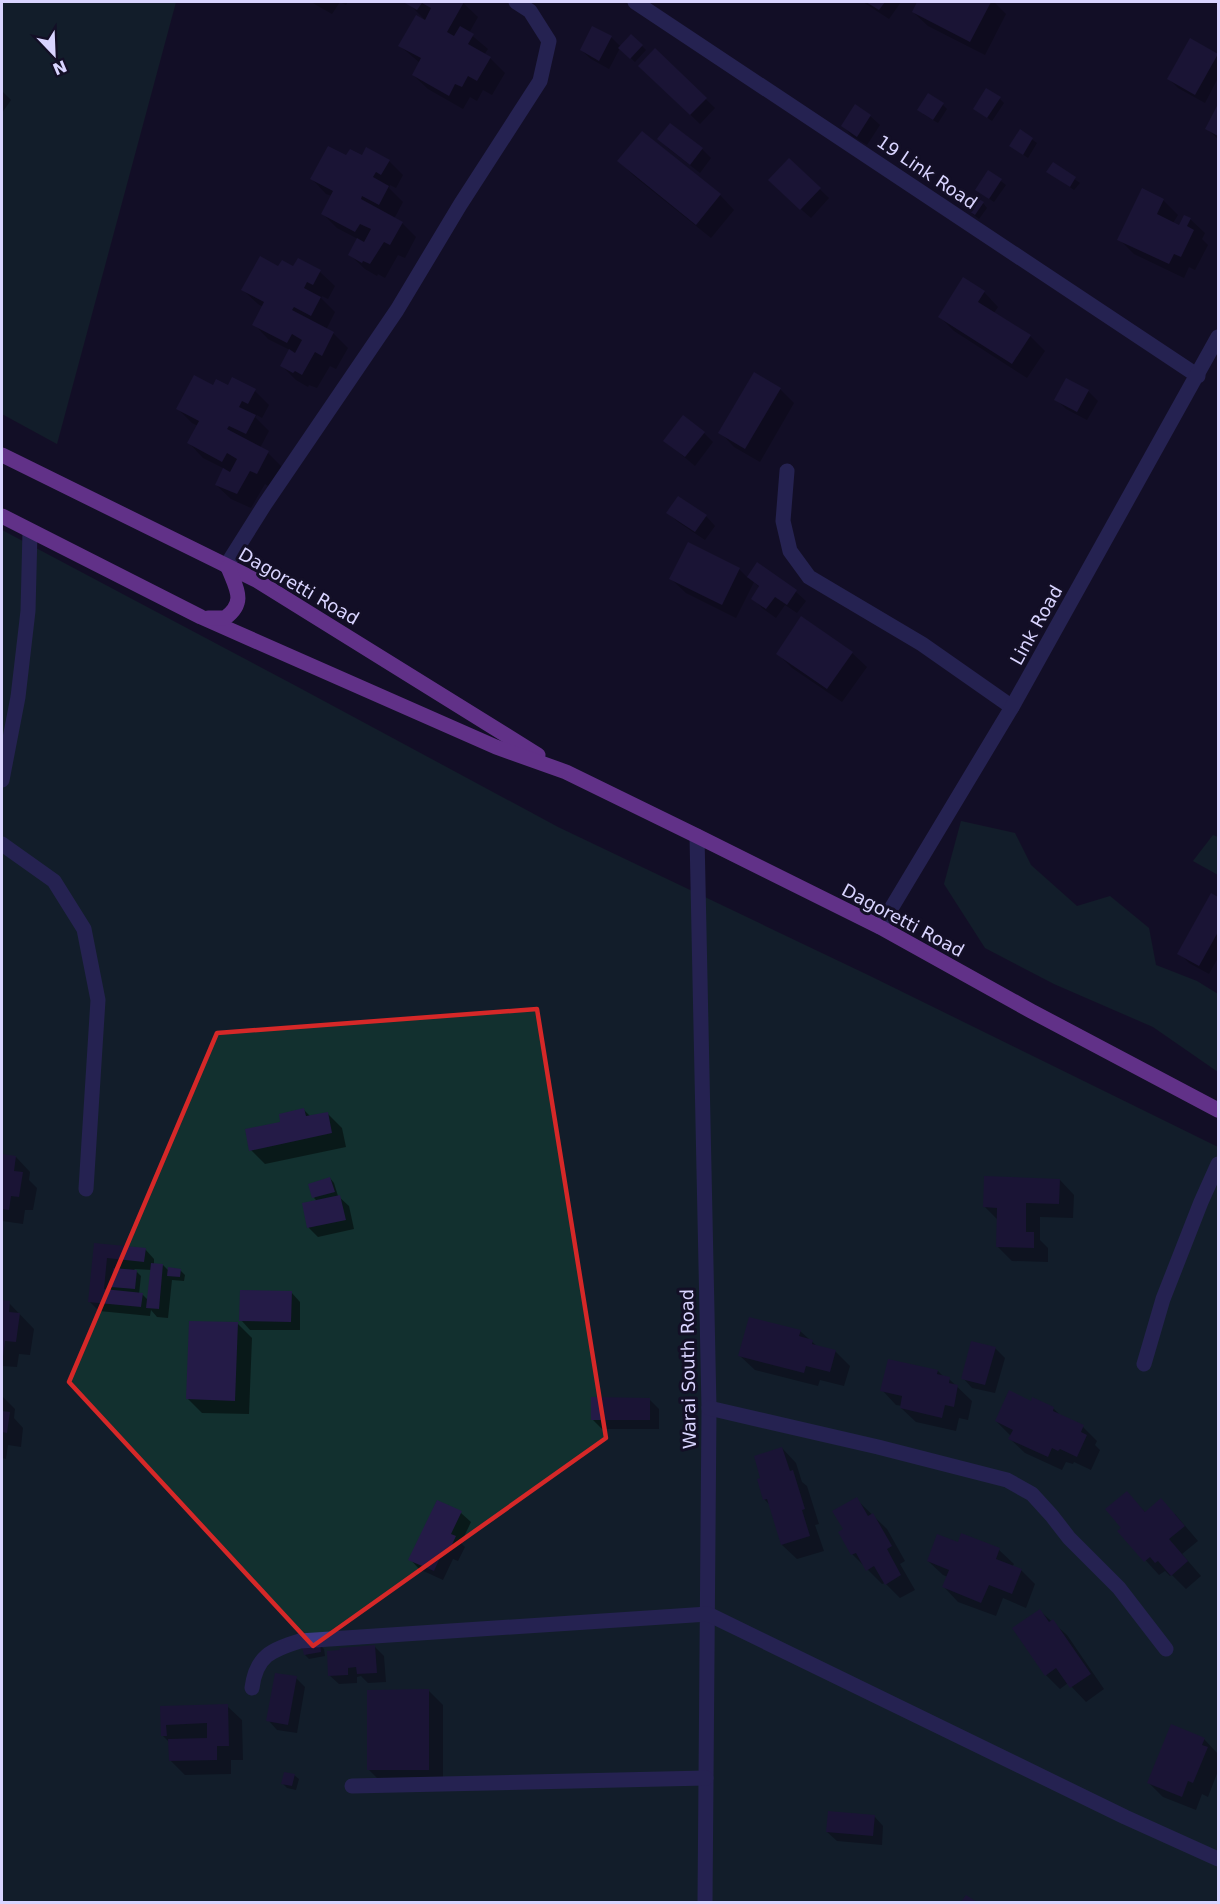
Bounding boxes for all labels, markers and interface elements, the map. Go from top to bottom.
north arrow [24,24,84,84]
text: N [50,56,70,79]
street label: 19 Link Road [873,131,981,213]
street label: Dagoretti Road [235,543,363,629]
street label: Link Road [1006,582,1066,668]
street label: Dagoretti Road [838,879,968,961]
street label: Warai South Road [676,1289,700,1449]

